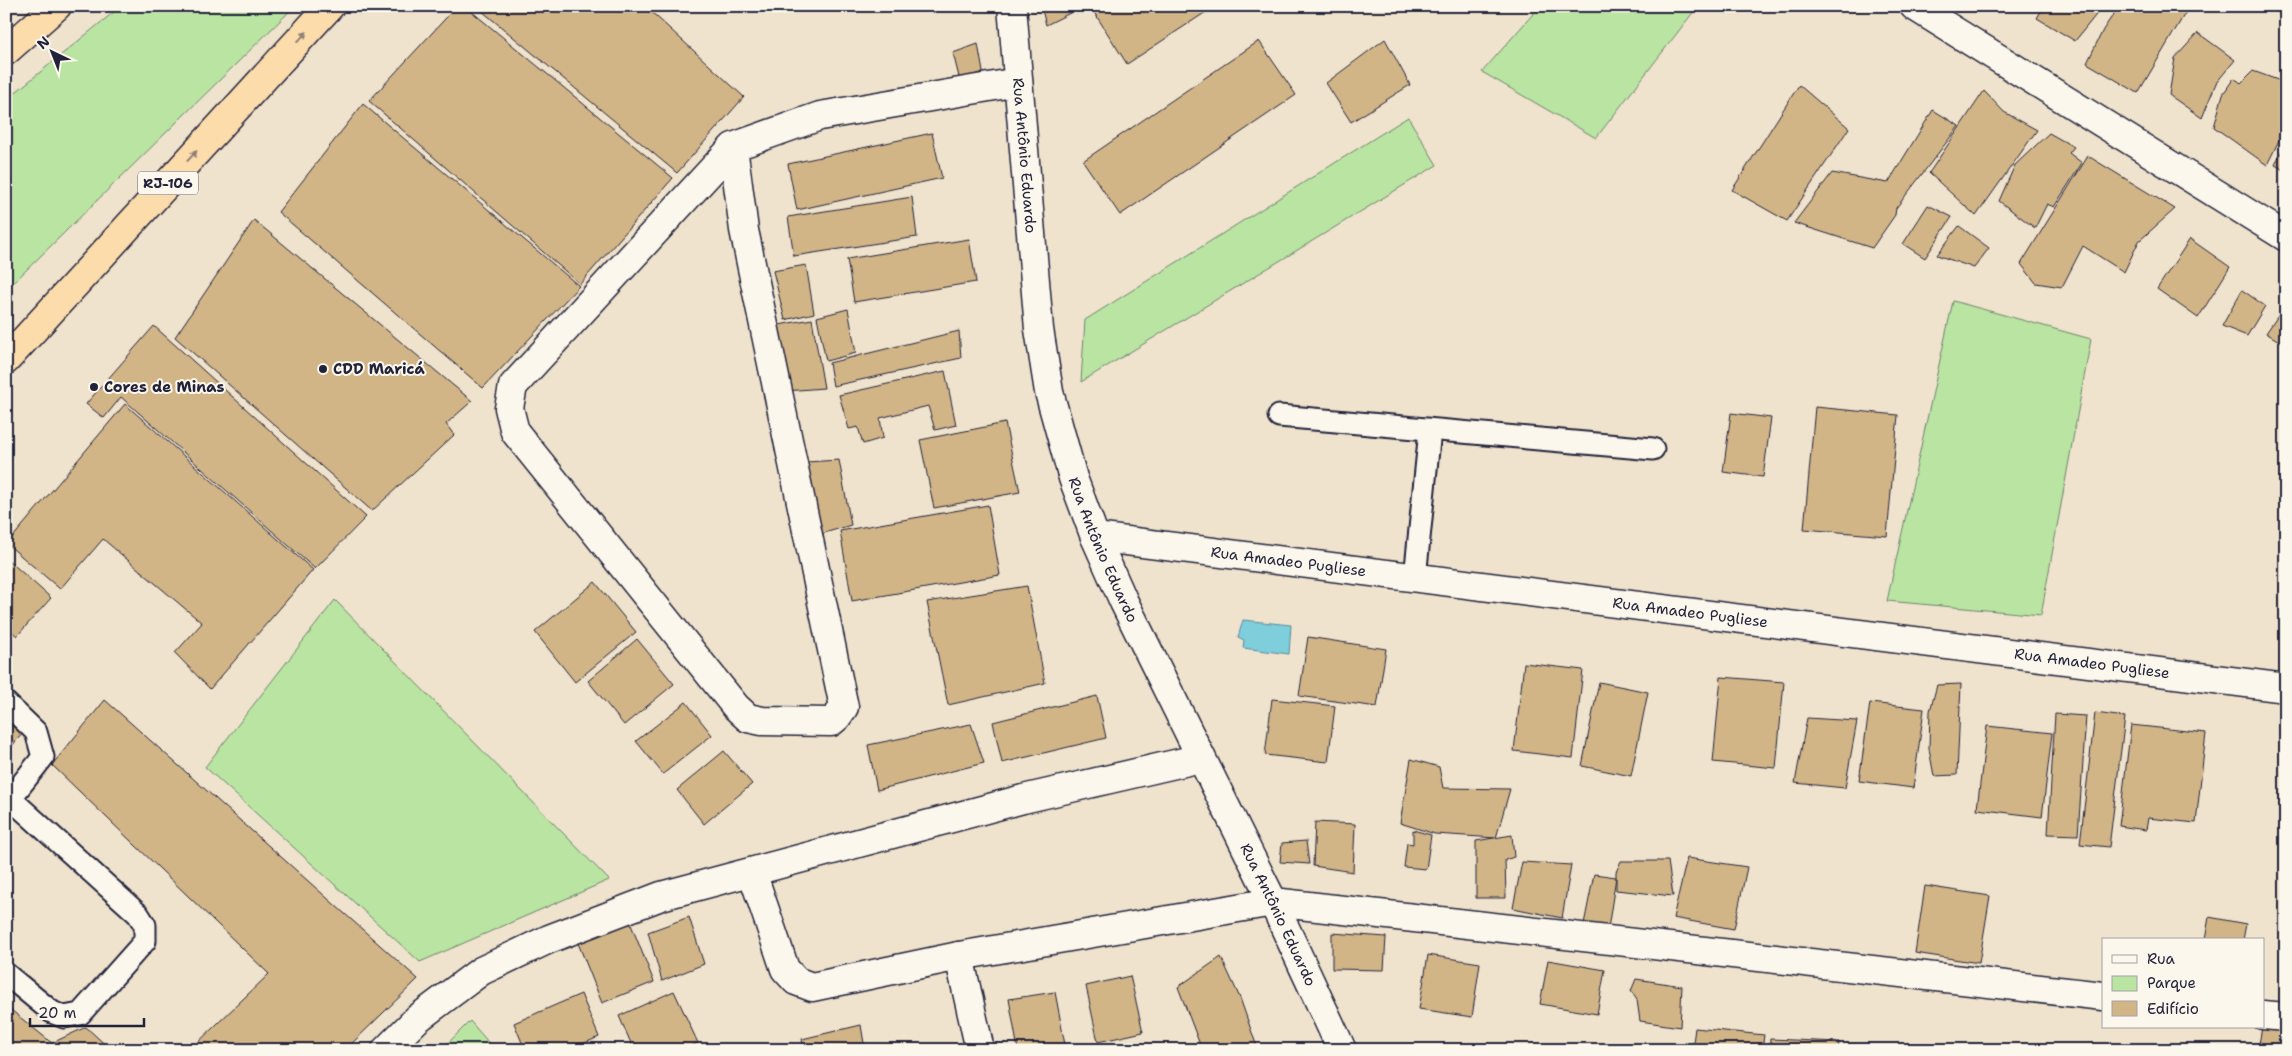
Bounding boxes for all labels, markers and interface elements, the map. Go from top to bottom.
north arrow [28,28,78,78]
one-way arrow [296,31,308,43]
text: N [33,32,53,53]
street label: Rua Antônio Eduardo [1008,77,1041,234]
one-way arrow [186,151,198,163]
road number: RJ-106 [138,172,198,194]
place label: CDD Maricá [333,359,425,379]
marker: CDD Maricá [317,363,329,375]
place label: Cores de Minas [104,377,224,397]
marker: Cores de Minas [88,381,100,393]
street label: Rua Antônio Eduardo [1064,474,1143,626]
street label: Rua Amadeo Pugliese [1210,542,1367,581]
street label: Rua Amadeo Pugliese [1611,593,1769,632]
street label: Rua Amadeo Pugliese [2013,644,2171,683]
street label: Rua Antônio Eduardo [1235,840,1321,989]
legend [2102,938,2264,1028]
text: Rua [2147,949,2176,969]
text: Parque [2147,973,2196,993]
scale bar [30,996,144,1028]
text: Edifício [2147,999,2199,1019]
text: 20 m [38,1003,77,1023]

